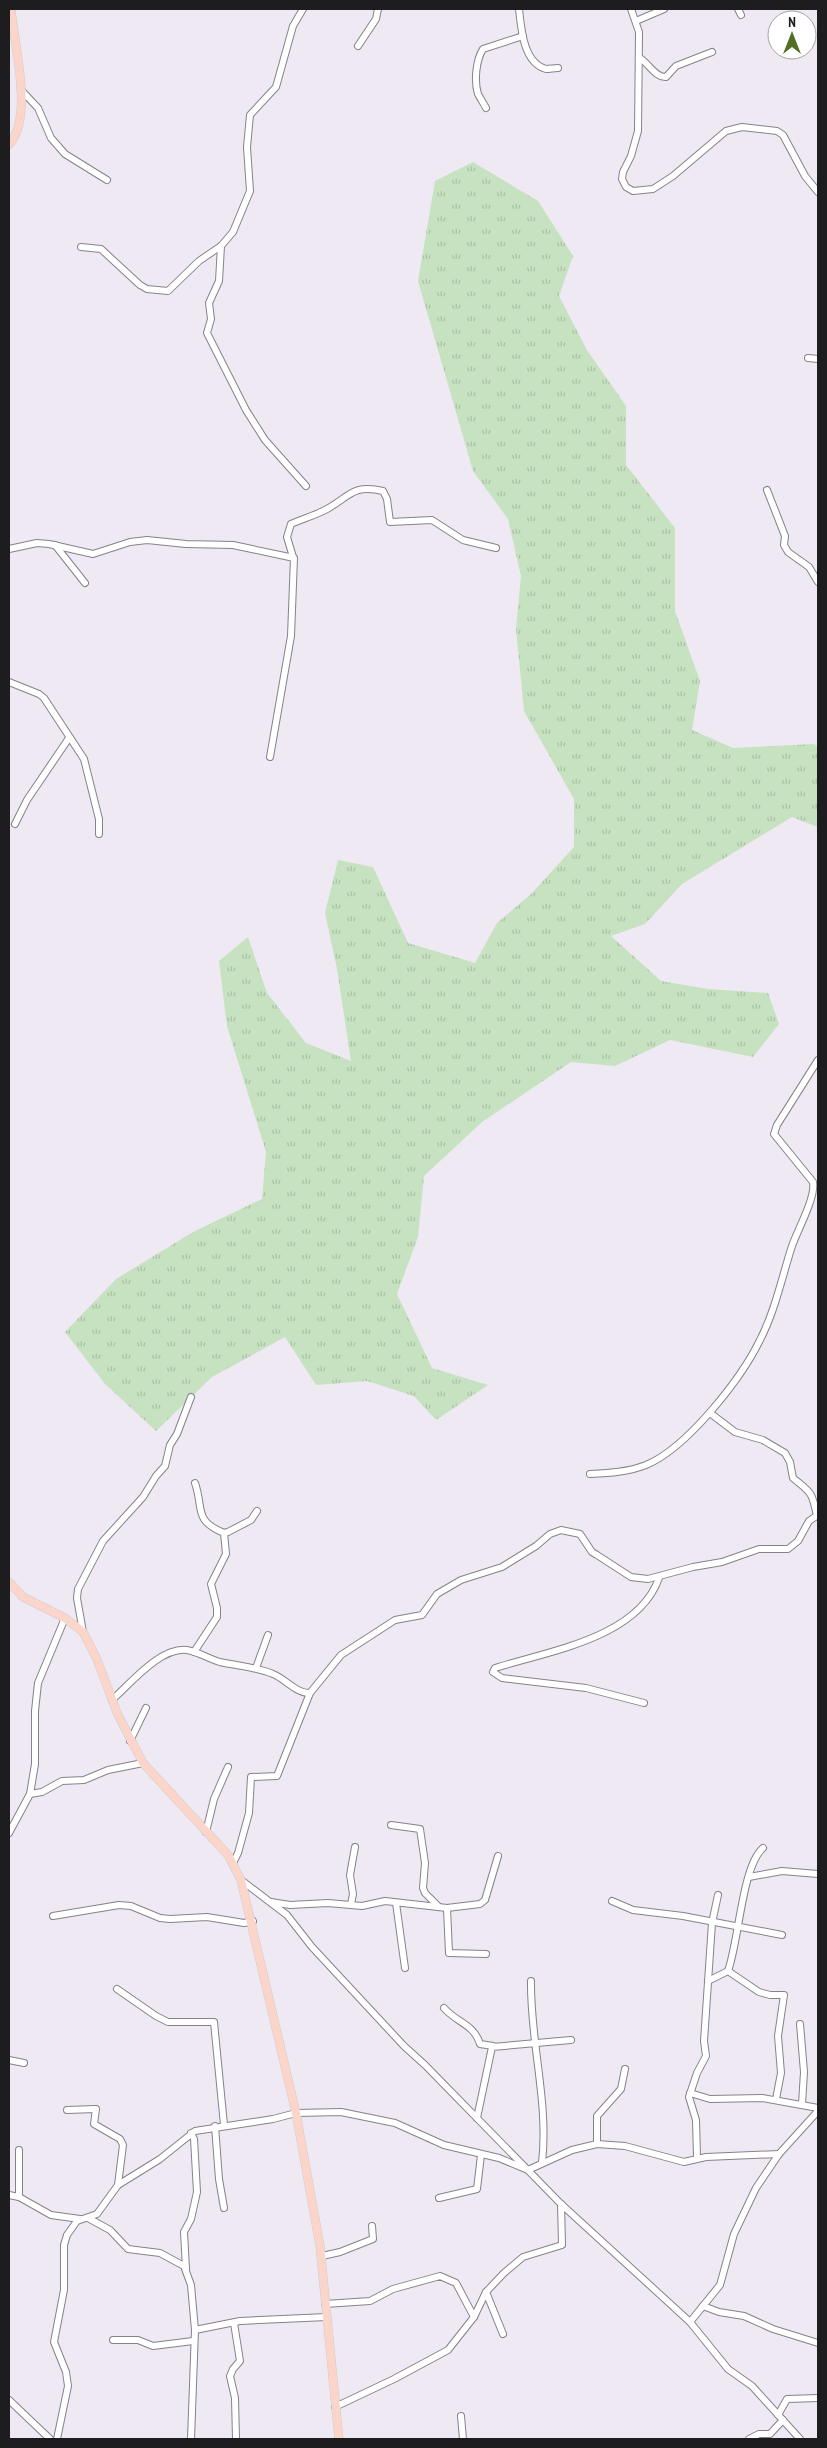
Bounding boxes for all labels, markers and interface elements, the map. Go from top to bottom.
north arrow [767,10,817,60]
text: N [788,13,796,31]

